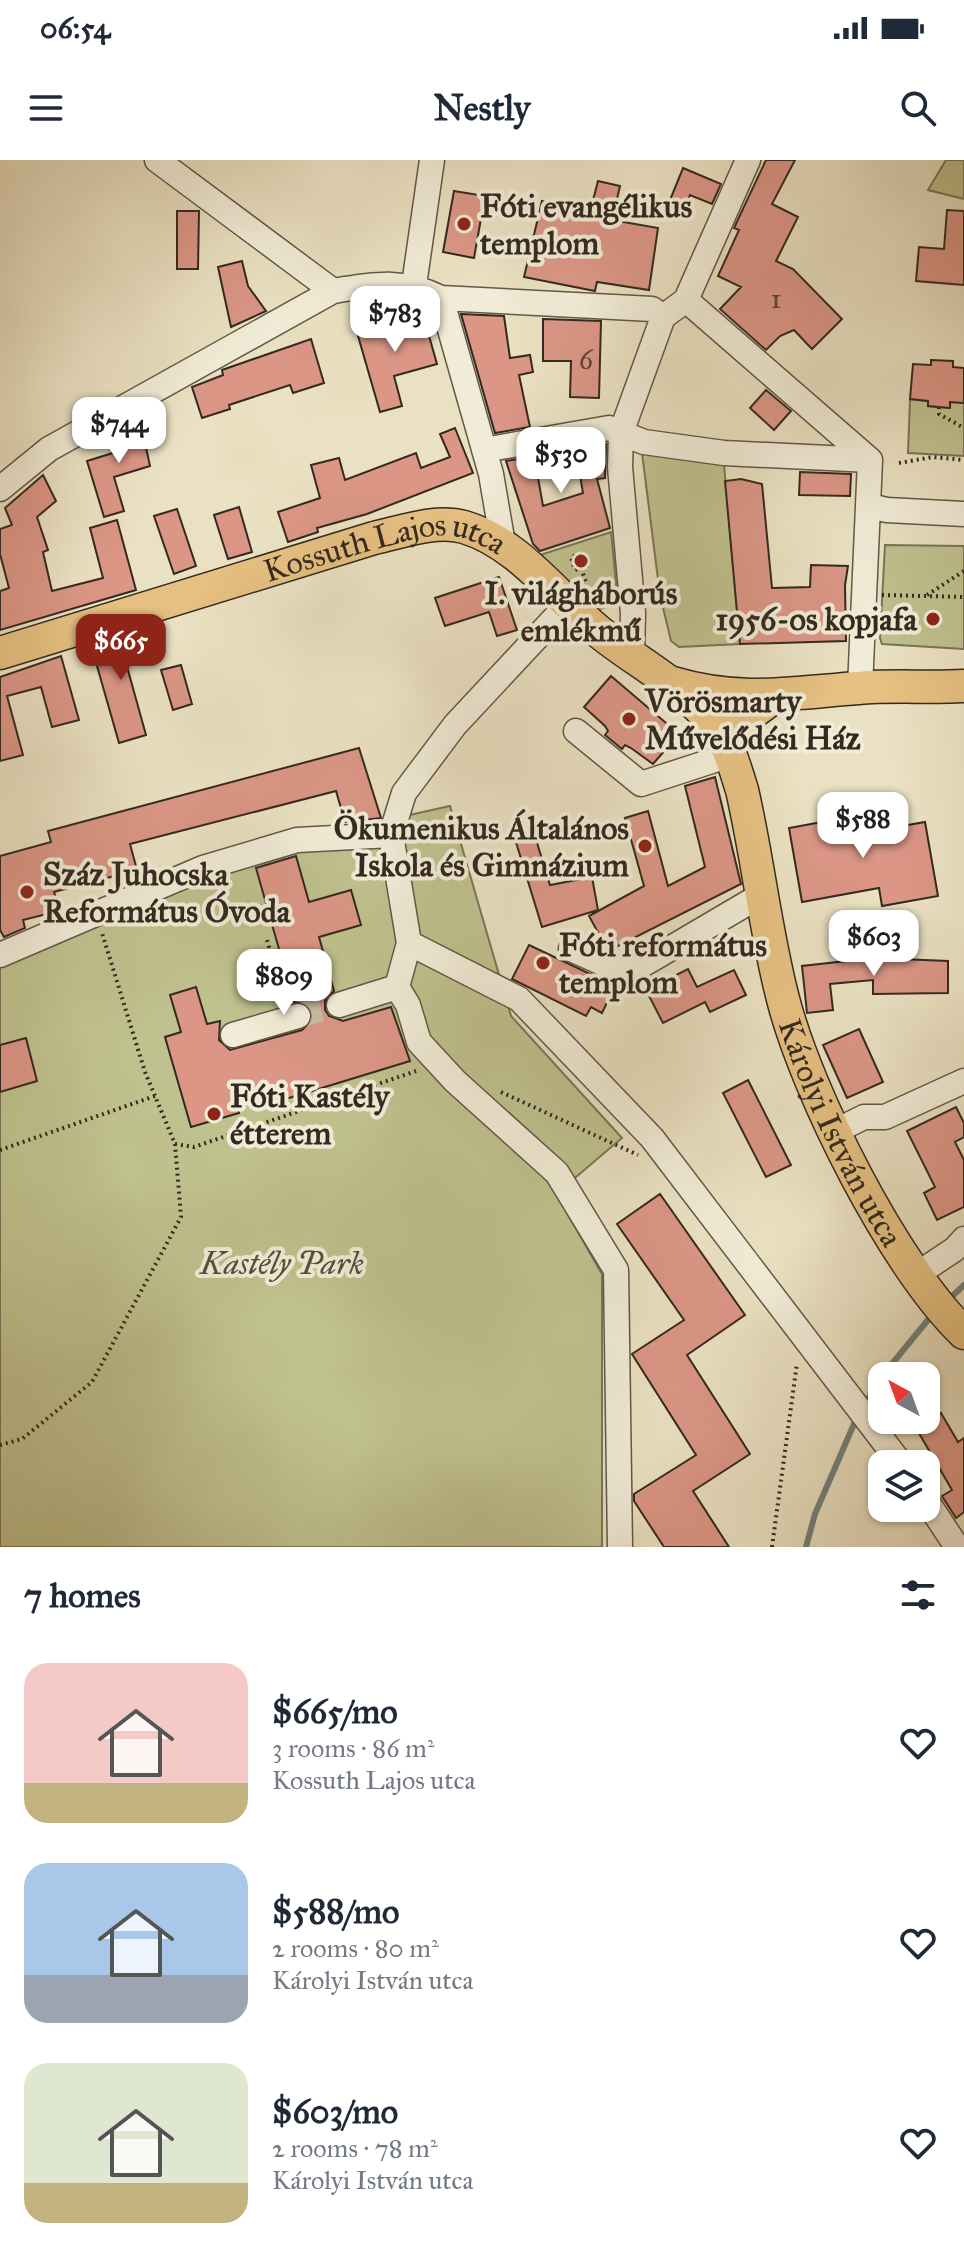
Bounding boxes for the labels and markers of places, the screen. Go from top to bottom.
place label: Fóti evangélikus templom [479,187,692,263]
marker: Fóti evangélikus templom [455,215,473,233]
pin: $783 [348,286,442,354]
pin: $744 [72,397,166,465]
pin: $530 [514,427,608,495]
marker: I. világháborús emlékmű [572,552,590,570]
place label: I. világháborús emlékmű [485,574,678,650]
place label: 1956-os kopjafa [716,600,918,640]
marker: 1956-os kopjafa [924,610,942,628]
pin: $665 [74,614,168,682]
place label: Vörösmarty Művelődési Ház [644,682,861,758]
marker: Vörösmarty Művelődési Ház [620,710,638,728]
pin: $588 [816,792,910,860]
place label: Ökumenikus Általános Iskola és Gimnázium [334,808,629,885]
marker: Ökumenikus Általános Iskola és Gimnázium [636,837,654,855]
place label: Száz Juhocska Református Óvoda [43,855,292,931]
marker: Száz Juhocska Református Óvoda [18,883,36,901]
pin: $603 [827,910,921,978]
place label: Fóti református templom [558,926,767,1002]
pin: $809 [237,949,331,1017]
marker: Fóti református templom [534,954,552,972]
place label: Fóti Kastély étterem [230,1077,390,1153]
marker: Fóti Kastély étterem [205,1105,223,1123]

